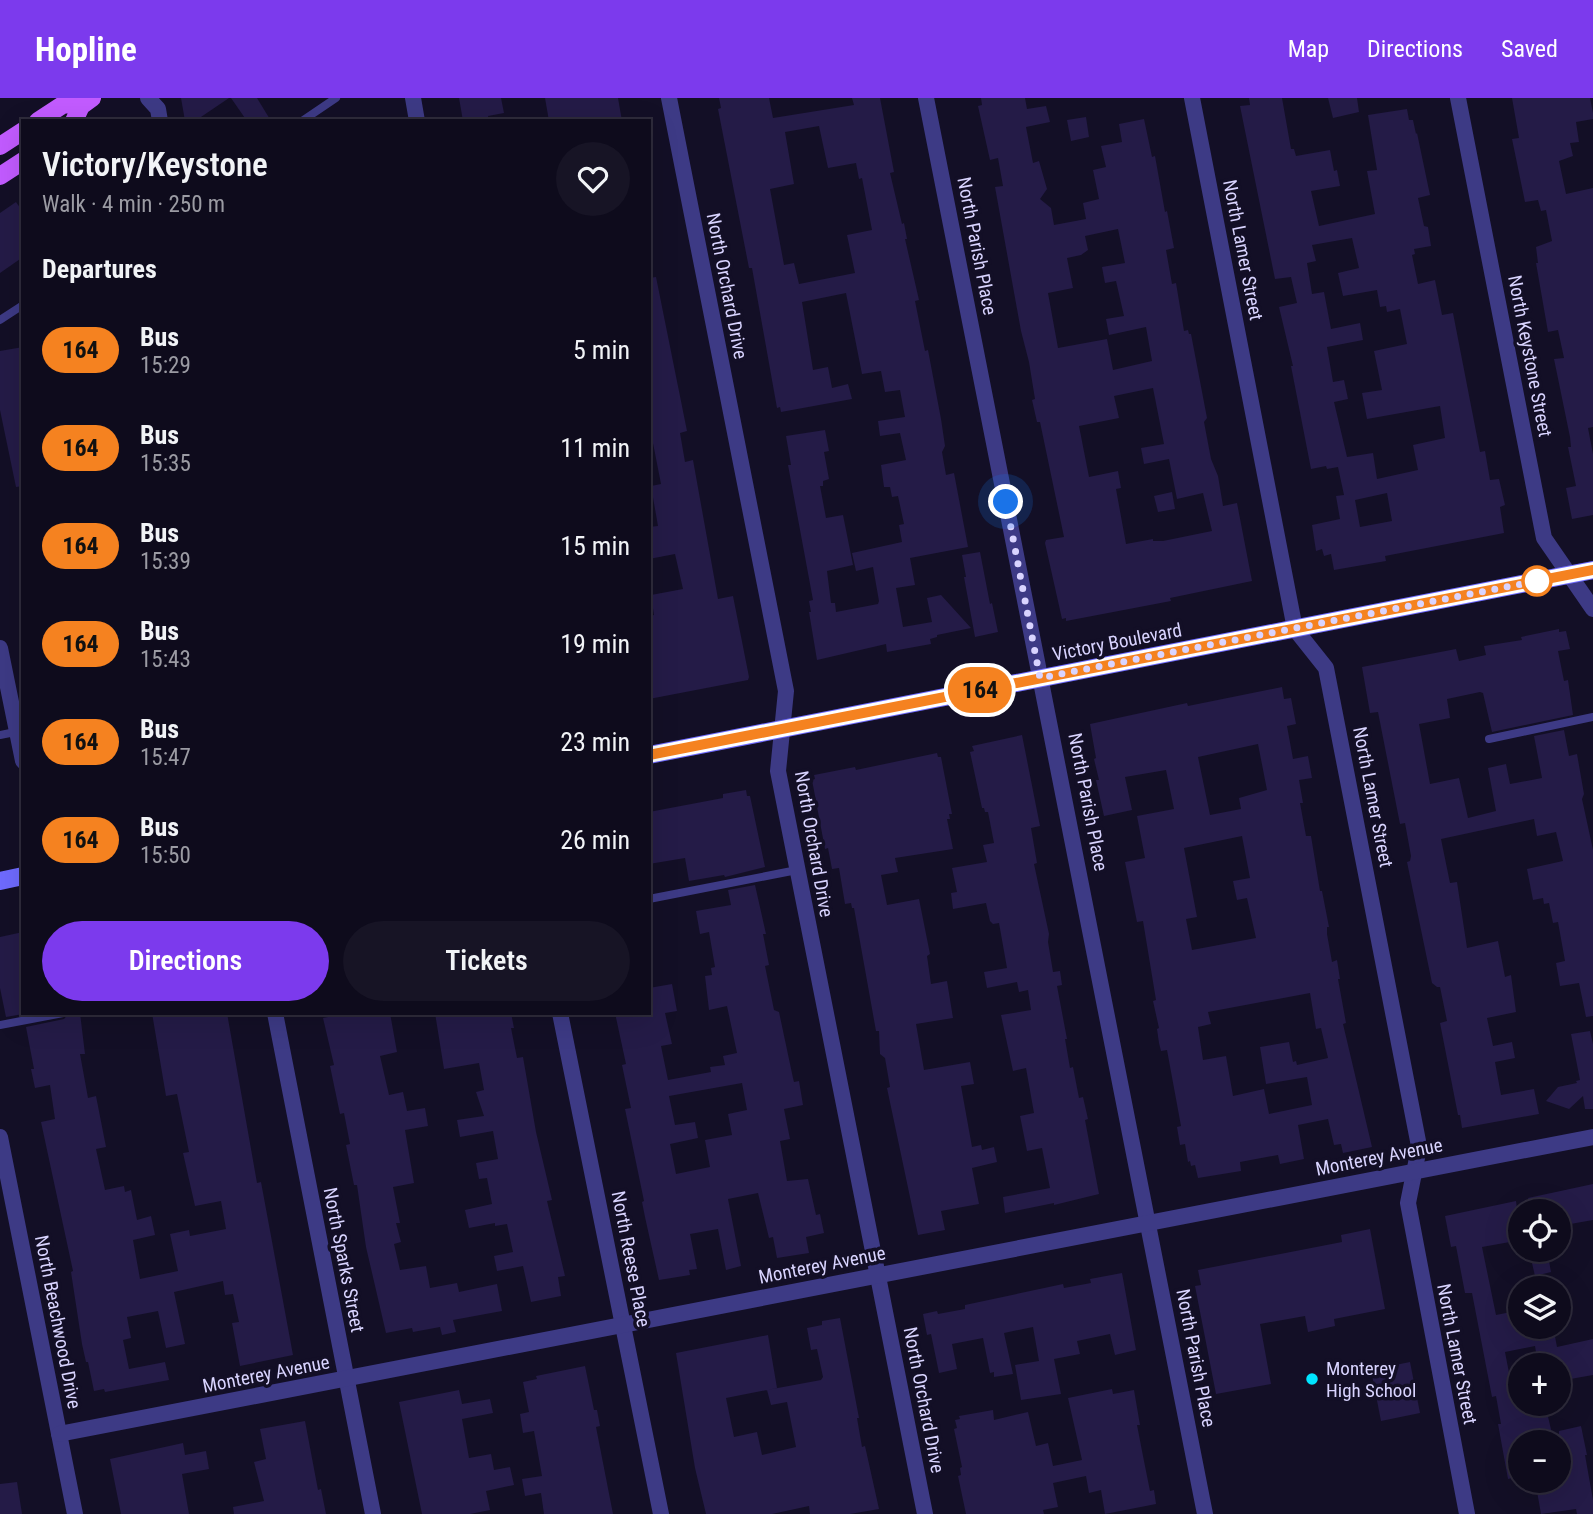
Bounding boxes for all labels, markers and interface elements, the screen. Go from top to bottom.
text: Hopline [35,30,137,69]
text: Map [1288,35,1329,63]
text: Directions [1367,35,1463,63]
text: Saved [1501,35,1558,63]
button: heart [556,142,630,216]
text: Victory/Keystone [42,145,268,184]
street label: North Parish Place [952,175,1002,317]
street label: North Lamer Street [1218,178,1268,322]
text: Walk · 4 min · 250 m [42,191,225,218]
street label: North Orchard Drive [702,211,752,361]
text: Departures [42,254,157,284]
street label: North Keystone Street [1503,273,1557,439]
text: Bus [140,322,179,352]
text: 5 min [573,335,630,365]
text: 164 [62,336,99,364]
text: 15:29 [140,352,191,379]
text: Bus [140,420,179,450]
text: 11 min [560,433,630,463]
text: 164 [62,434,99,462]
text: 15:35 [140,450,191,477]
your location [988,484,1023,519]
text: Bus [140,518,179,548]
text: 15 min [560,531,630,561]
text: 164 [62,532,99,560]
text: 15:39 [140,548,191,575]
unlabelled marker [1522,566,1552,596]
text: Bus [140,616,179,646]
street label: Victory Boulevard [1050,618,1184,666]
text: 19 min [560,629,630,659]
text: 164 [62,630,99,658]
text: 15:43 [140,646,191,673]
line badge: 164 [940,667,1020,713]
text: 164 [962,676,998,704]
text: Bus [140,714,179,744]
street label: North Lamer Street [1348,725,1398,869]
text: 23 min [560,727,630,757]
text: 164 [62,728,99,756]
street label: North Parish Place [1063,731,1113,873]
text: 15:47 [140,744,191,771]
street label: North Orchard Drive [790,769,838,919]
text: Bus [140,812,179,842]
text: 26 min [560,825,630,855]
text: 164 [62,826,99,854]
text: 15:50 [140,842,191,869]
button: Directions [42,921,329,1001]
button: Tickets [343,921,630,1001]
street label: Monterey Avenue [1313,1133,1445,1181]
street label: North Sparks Street [319,1186,369,1334]
street label: North Reese Place [607,1189,655,1329]
map controls [1508,1199,1571,1493]
button: locate [1508,1199,1571,1262]
street label: North Beachwood Drive [30,1233,86,1411]
street label: Monterey Avenue [756,1241,888,1289]
button: layers [1508,1276,1571,1339]
street label: North Lamer Street [1432,1282,1482,1426]
street label: North Parish Place [1171,1287,1221,1429]
street label: North Orchard Drive [899,1325,949,1475]
street label: Monterey Avenue [200,1350,332,1398]
button: + [1508,1353,1571,1416]
place label: Monterey High School [1326,1357,1416,1402]
marker: Monterey High School [1304,1371,1320,1387]
button: − [1508,1430,1571,1493]

